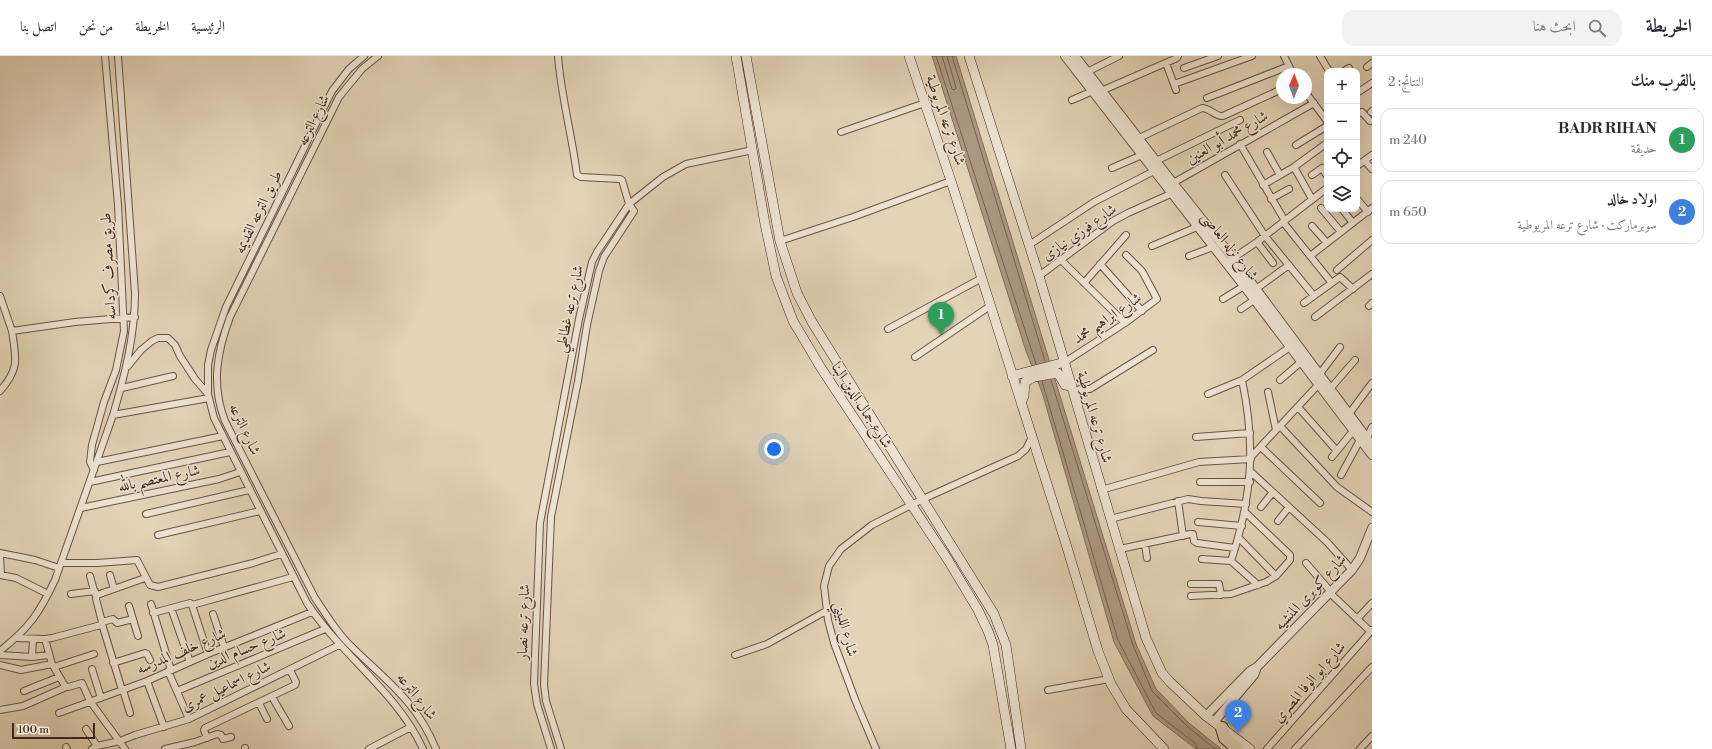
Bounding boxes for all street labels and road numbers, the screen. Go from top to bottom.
street label: شارع ترعه المريوطية [918,72,970,169]
street label: شارع الترعه [293,91,337,150]
street label: شارع محمد أبو العنين [1182,105,1273,171]
street label: طريق الترعه القديمه [230,168,287,257]
street label: شارع فوزي نيازى [1038,200,1122,268]
street label: شارع نزله العاصى [1194,208,1262,286]
street label: طريق مصرف كرداسه [96,212,121,320]
street label: شارع ترعه غطاطي [551,264,592,355]
street label: شارع ابراهيم محمد [1069,288,1148,353]
street label: شارع جمال الدين البنا [824,359,896,453]
street label: شارع ترعه المريوطية [1070,369,1117,466]
street label: شارع الترعه [222,400,265,459]
street label: شارع المعتصم بالله [116,458,203,501]
street label: شارع كوبرى المنشيه [1270,550,1353,636]
street label: شارع ترعه نصار [513,584,537,662]
street label: شارع اللبيني [825,599,862,660]
street label: شارع خلف المدرسه [134,624,230,682]
street label: شارع حسام الدين [204,624,290,676]
street label: شارع ابو الوفا المصري [1269,638,1352,729]
street label: شارع اسماعيل عمرى [178,657,275,719]
street label: شارع الترعه [390,669,441,726]

